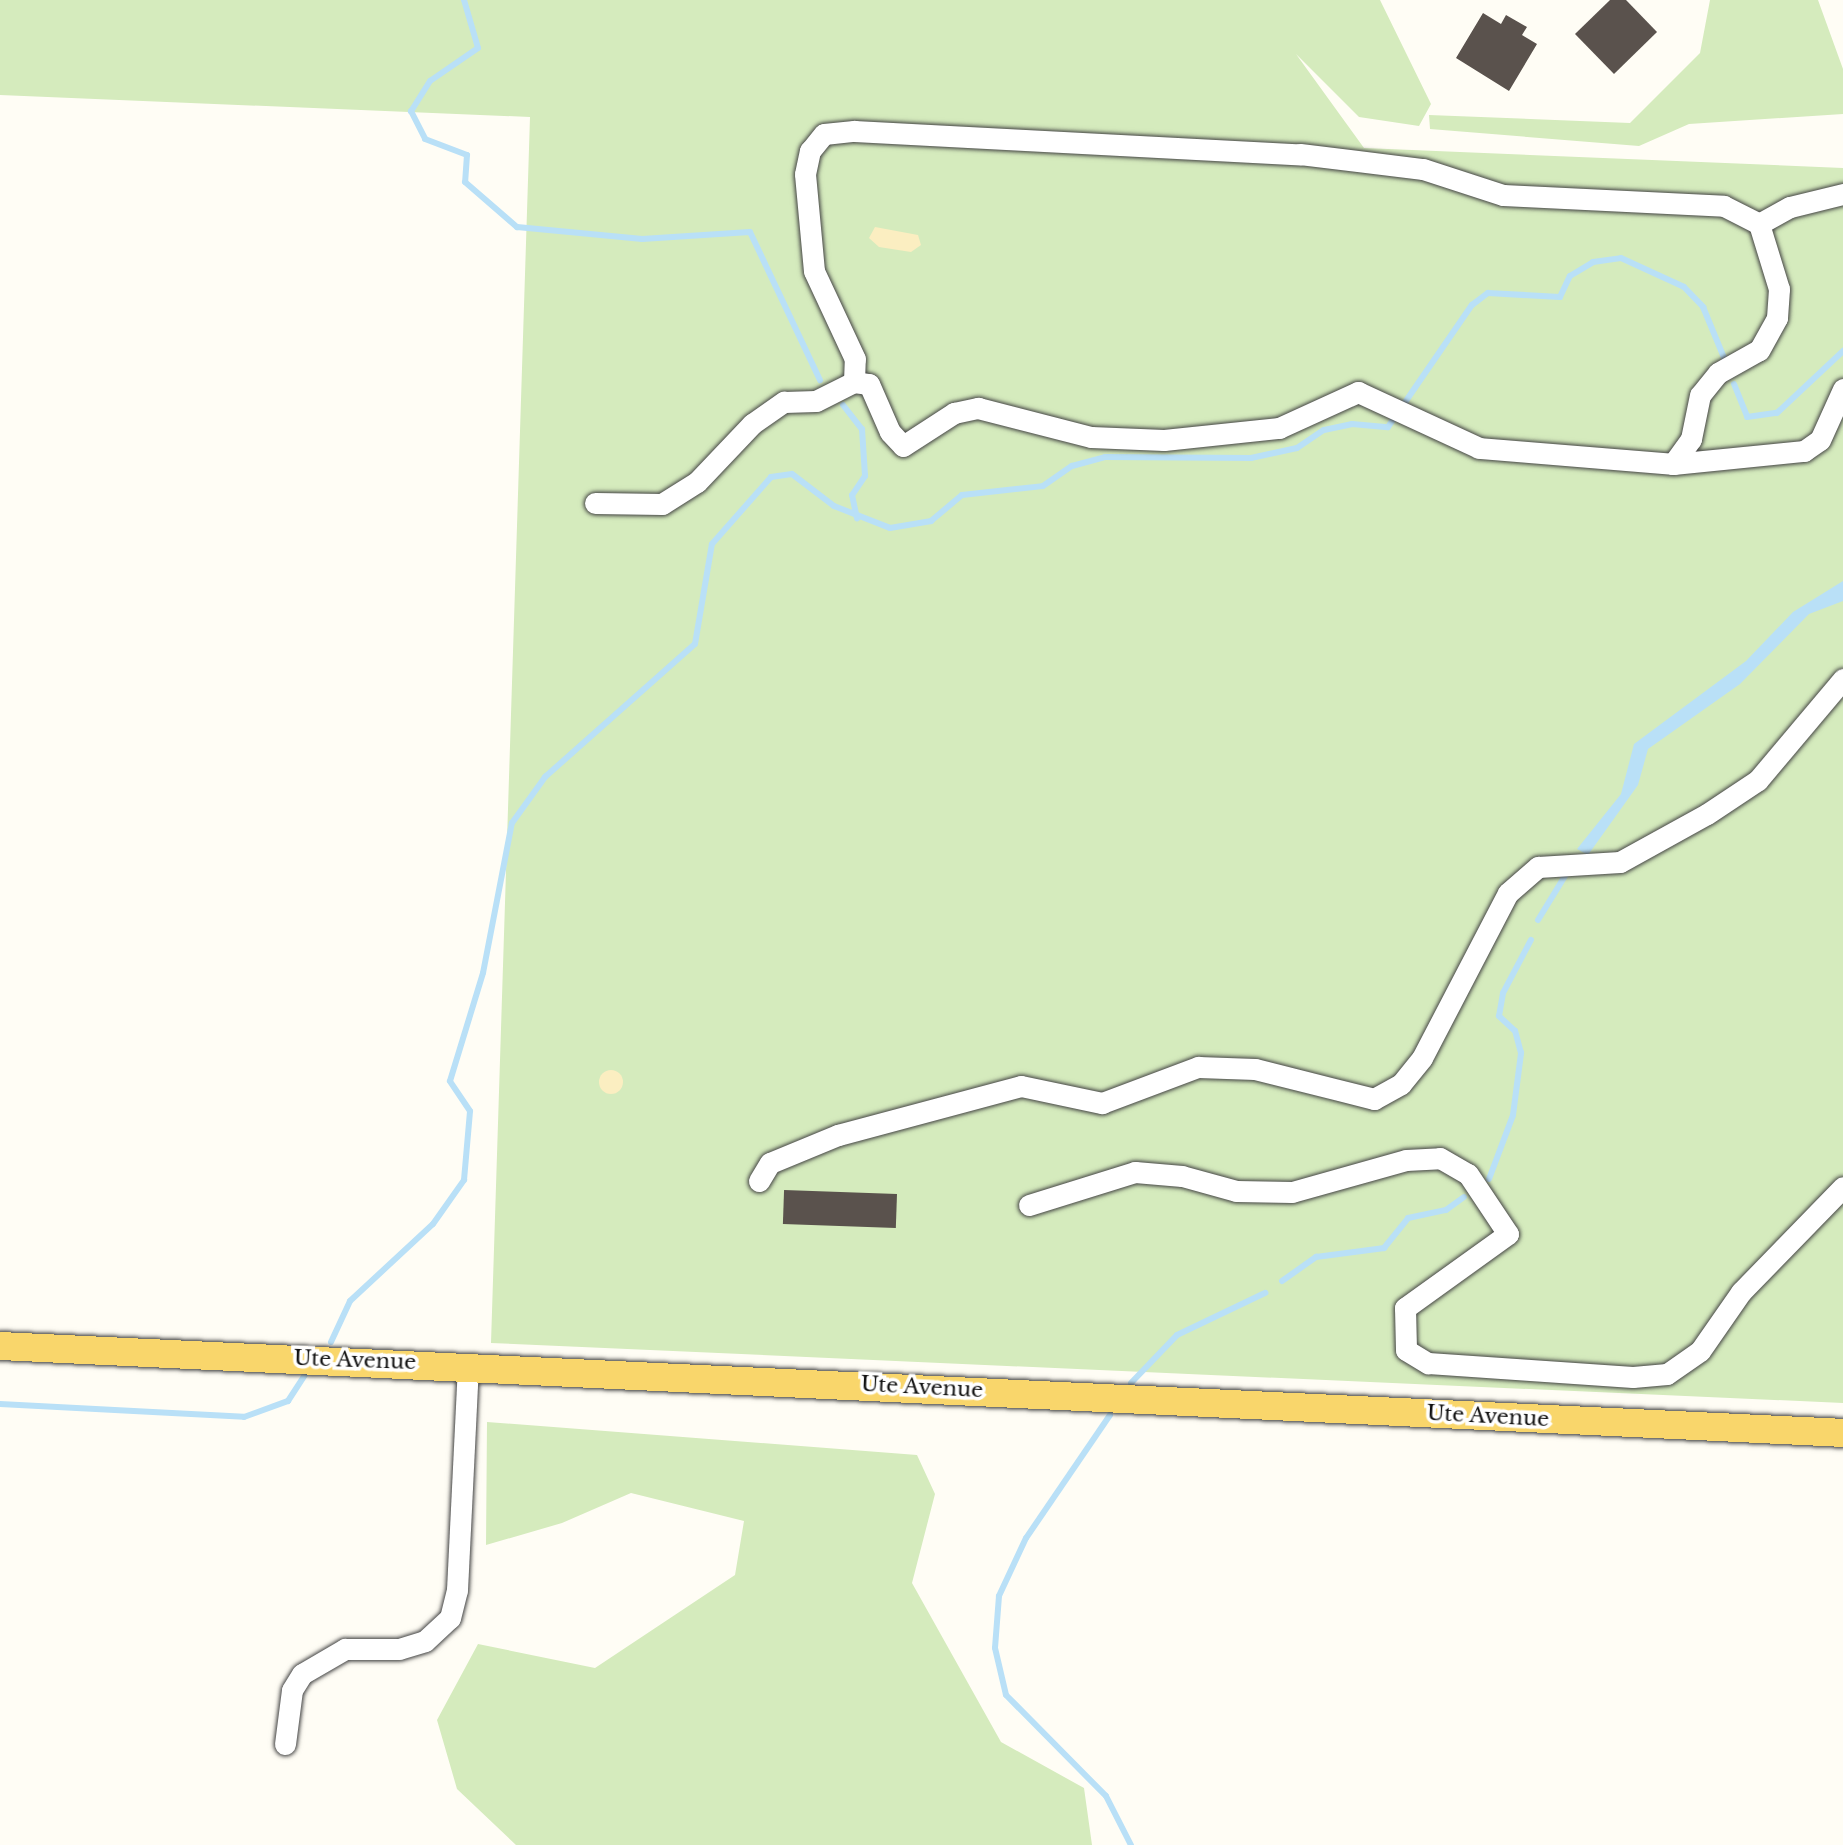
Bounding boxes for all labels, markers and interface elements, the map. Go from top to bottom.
street label: Ute Avenue [293,1345,417,1375]
street label: Ute Avenue [860,1371,984,1403]
street label: Ute Avenue [1426,1400,1550,1432]

